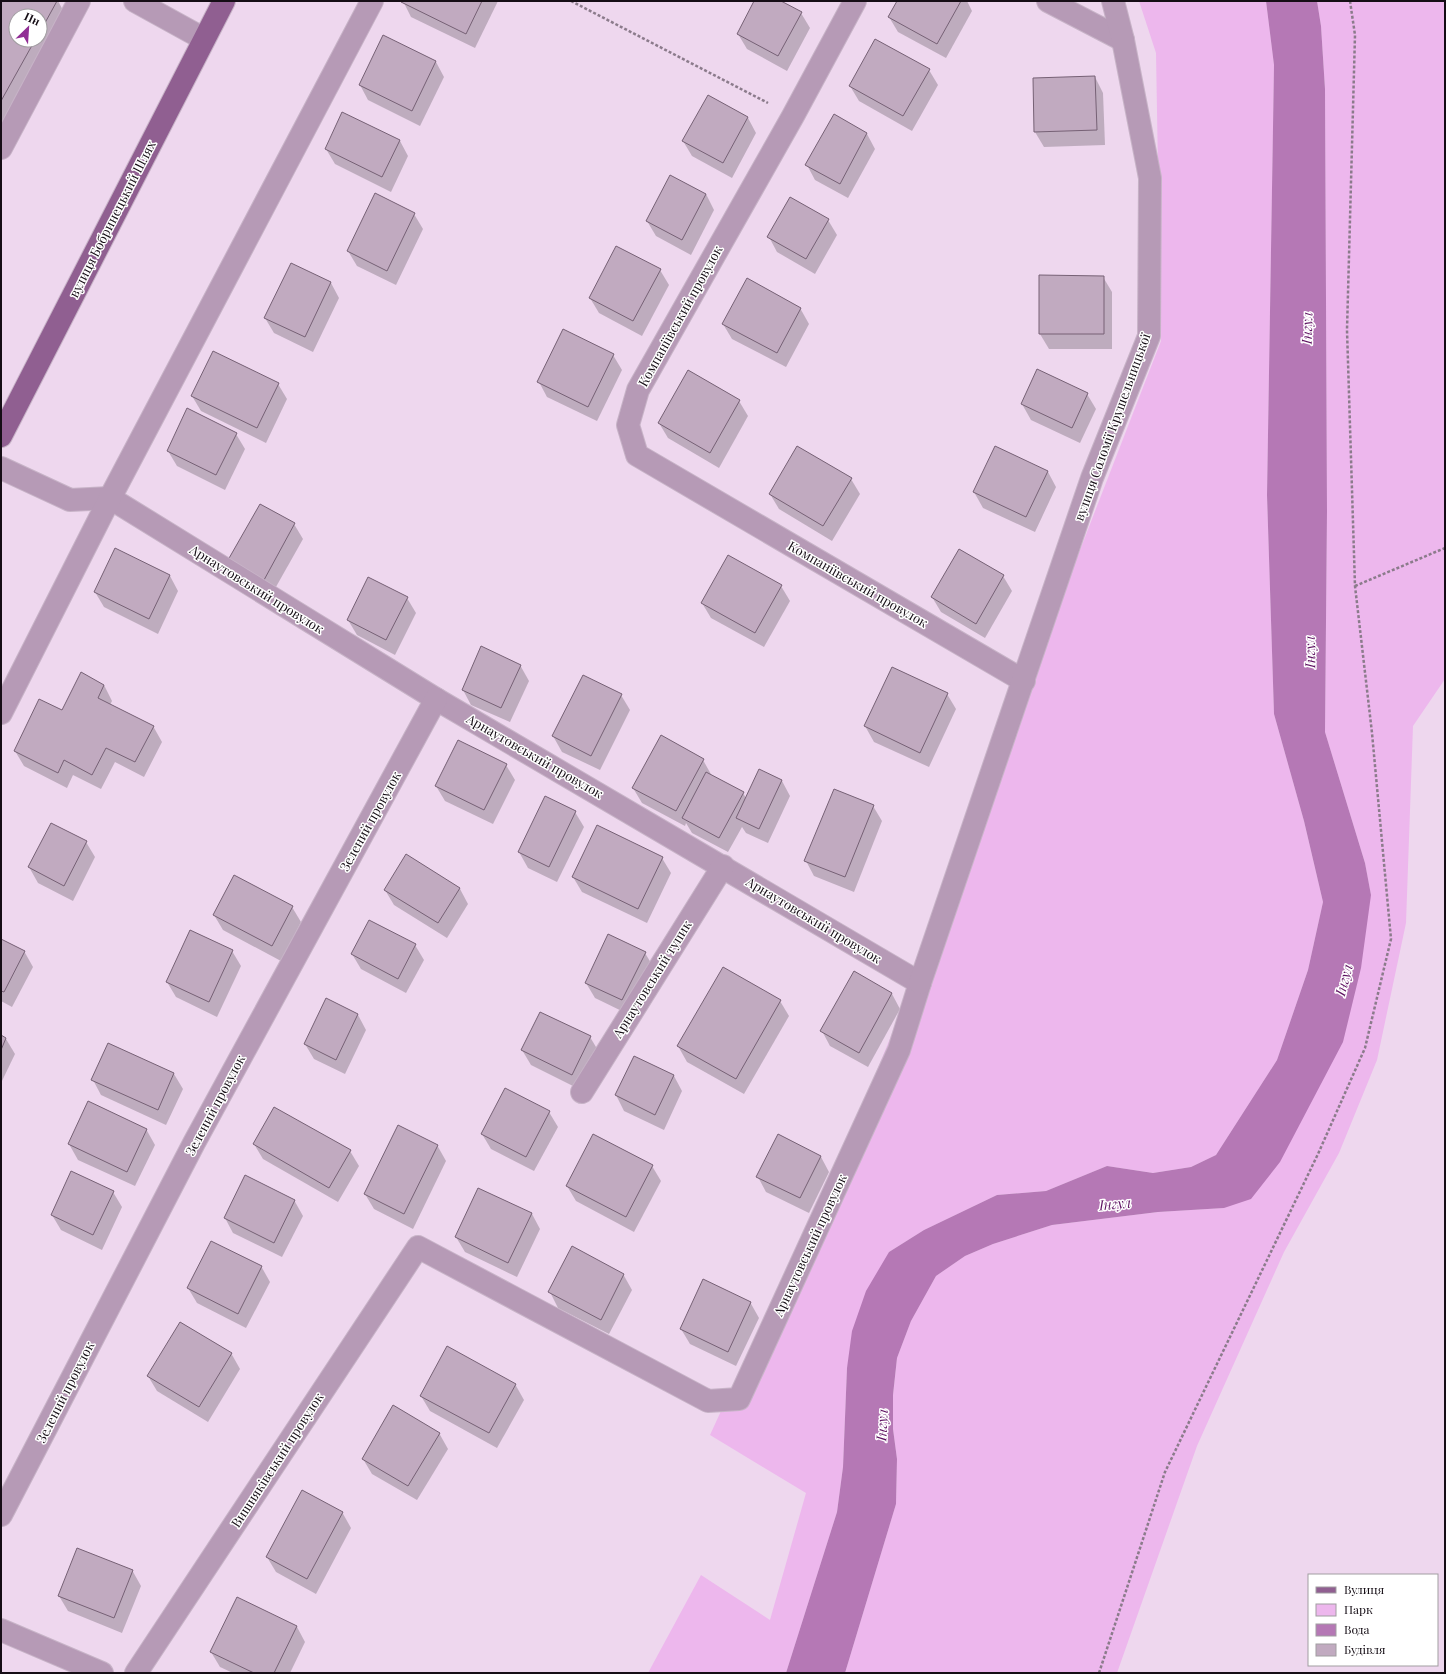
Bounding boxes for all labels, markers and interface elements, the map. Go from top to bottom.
north arrow [8,8,48,48]
text: Пн [22,8,43,29]
street label: вулиця Бобринецький Шлях [64,137,159,300]
street label: Компаніївський провулок [634,242,726,389]
water label: Інгул [1297,312,1316,345]
street label: вулиця Соломії Крушельницької [1070,330,1154,523]
street label: Компаніївський провулок [785,537,932,631]
street label: Арнаутовський провулок [186,540,328,637]
water label: Інгул [1300,636,1319,669]
street label: Арнаутовський провулок [463,709,607,802]
street label: Зелений провулок [335,767,404,874]
street label: Арнаутовський провулок [743,872,885,967]
street label: Арнаутовський тупик [608,916,695,1041]
water label: Інгул [1330,962,1357,999]
street label: Зелений провулок [181,1051,248,1158]
street label: Арнаутовський провулок [769,1171,850,1319]
water label: Інгул [1097,1193,1132,1214]
street label: Зелений провулок [32,1338,98,1445]
street label: Вишняківський провулок [227,1389,327,1530]
water label: Інгул [871,1408,892,1443]
legend [1308,1574,1438,1666]
text: Вулиця [1344,1581,1385,1597]
text: Парк [1344,1601,1373,1617]
text: Вода [1344,1621,1370,1637]
text: Будівля [1344,1641,1386,1657]

